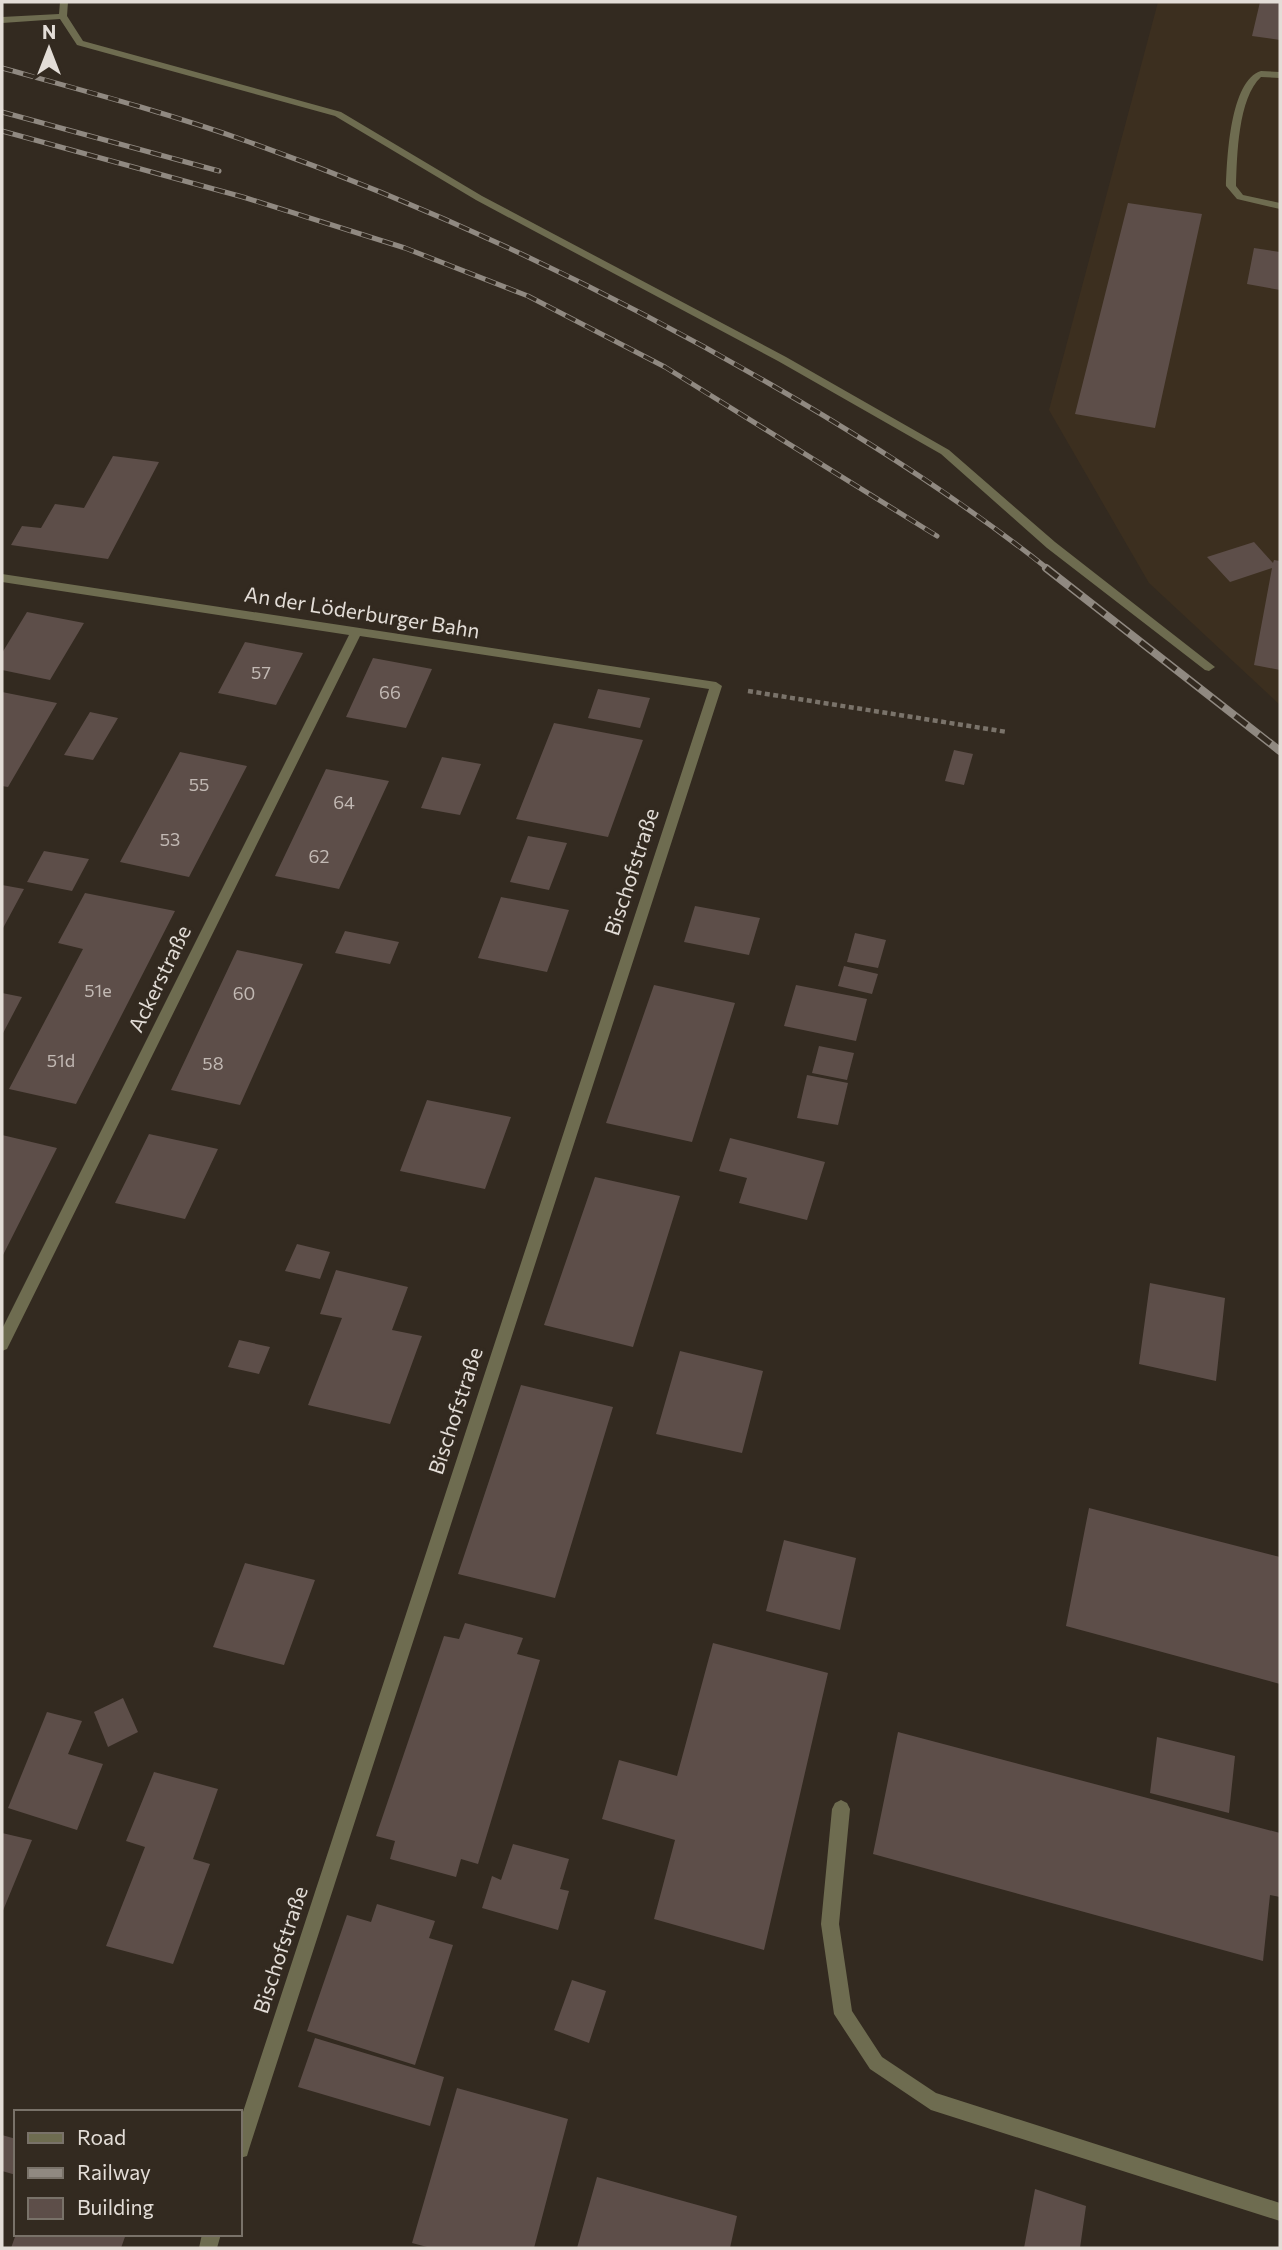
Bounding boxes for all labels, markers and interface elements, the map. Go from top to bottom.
north arrow [14,14,84,84]
text: N [42,20,56,43]
street label: An der Löderburger Bahn [243,581,482,642]
house number: 57 [251,661,271,683]
house number: 66 [379,681,401,703]
house number: 55 [189,773,209,795]
house number: 64 [333,791,355,813]
street label: Bischofstraße [598,805,663,938]
house number: 53 [160,828,180,850]
house number: 62 [309,845,329,867]
street label: Ackerstraße [122,921,195,1036]
house number: 51e [84,979,112,1001]
house number: 60 [233,982,255,1004]
house number: 51d [47,1049,75,1071]
house number: 58 [202,1052,224,1074]
street label: Bischofstraße [422,1344,487,1477]
street label: Bischofstraße [247,1883,312,2016]
legend [14,2110,242,2236]
text: Road [77,2124,126,2149]
text: Railway [77,2159,151,2184]
text: Building [77,2194,154,2219]

